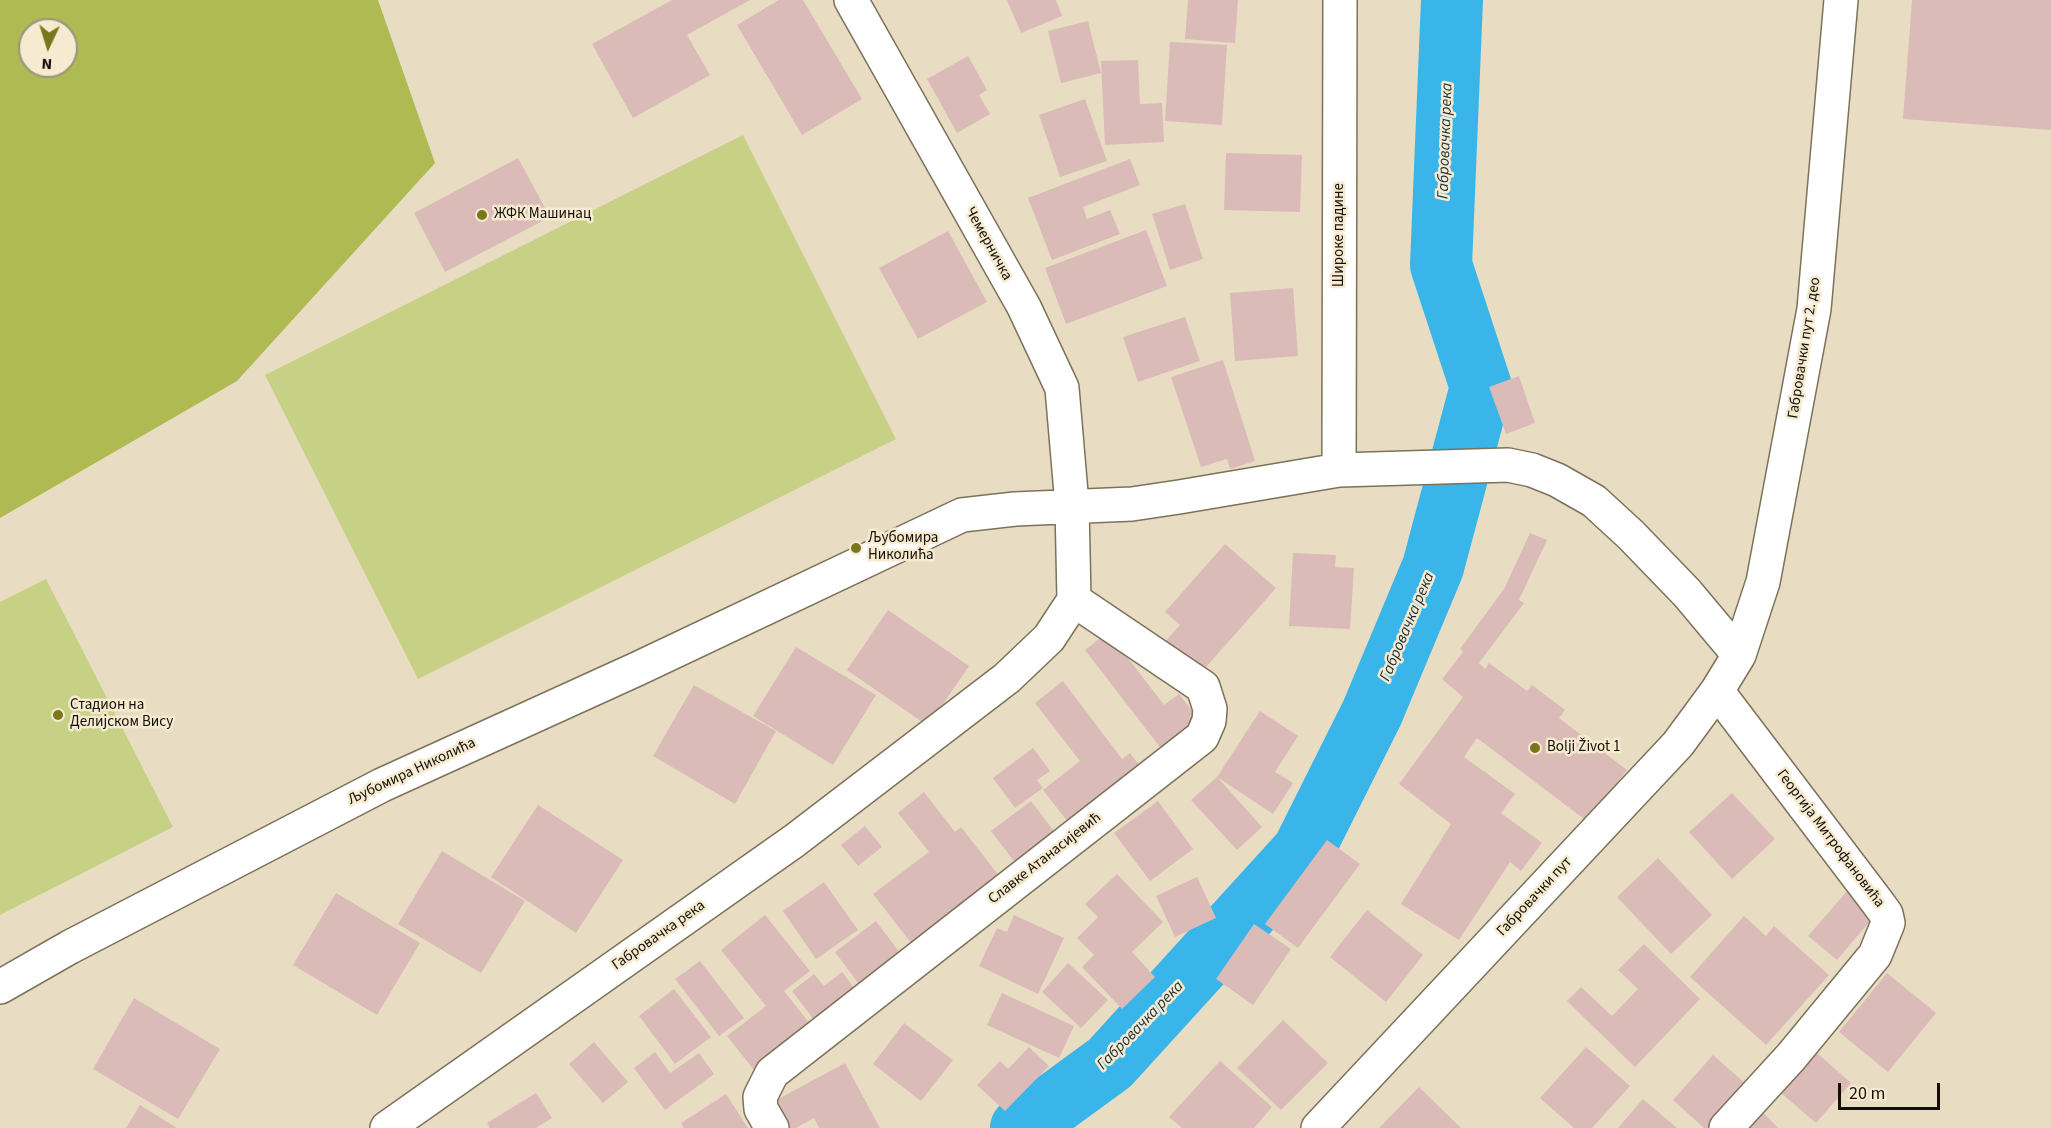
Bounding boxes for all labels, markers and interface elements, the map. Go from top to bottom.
north arrow [18,18,78,78]
text: N [41,53,53,75]
water label: Габровачка река [1434,83,1458,199]
street label: Широке падине [1331,183,1349,287]
street label: Чемерничка [960,204,1016,284]
place label: ЖФК Машинац [494,206,591,224]
marker: ЖФК Машинац [475,208,489,222]
street label: Габровачки пут 2. део [1785,276,1825,420]
place label: Љубомира Николића [868,530,938,565]
marker: Љубомира Николића [849,541,863,555]
water label: Габровачка река [1376,570,1440,684]
place label: Стадион на Делијском Вису [70,697,173,732]
marker: Стадион на Делијском Вису [51,708,65,722]
street label: Љубомира Николића [345,734,479,810]
place label: Bolji Život 1 [1547,739,1620,757]
marker: Bolji Život 1 [1528,741,1542,755]
street label: Георгија Митрофановића [1772,766,1888,912]
street label: Славке Атанасијевић [985,809,1105,909]
street label: Габровачки пут [1494,853,1576,941]
street label: Габровачка река [609,897,709,975]
water label: Габровачка река [1094,977,1188,1075]
scale bar [1841,1071,1943,1109]
text: 20 m [1849,1081,1885,1106]

